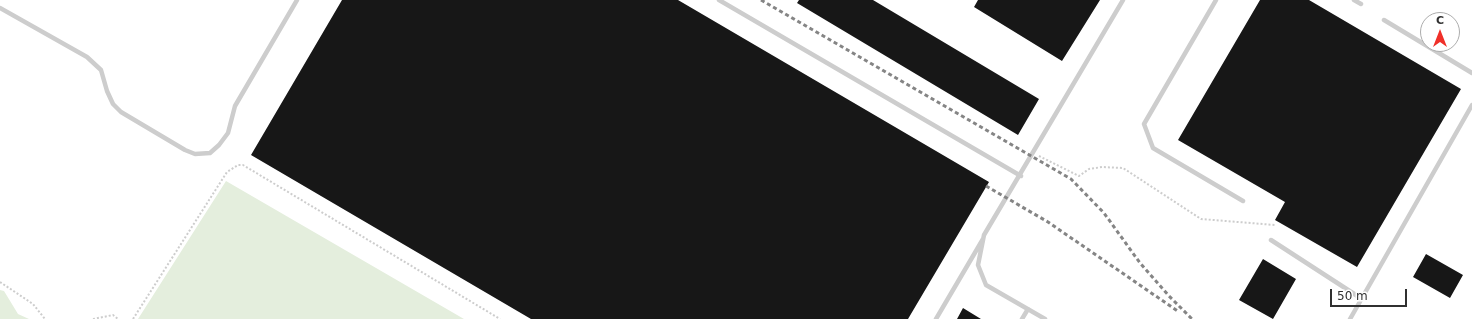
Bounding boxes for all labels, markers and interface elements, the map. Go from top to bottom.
north arrow [1420,12,1460,52]
text: С [1436,14,1444,27]
scale bar [1332,281,1409,307]
text: 50 m [1337,289,1368,303]

